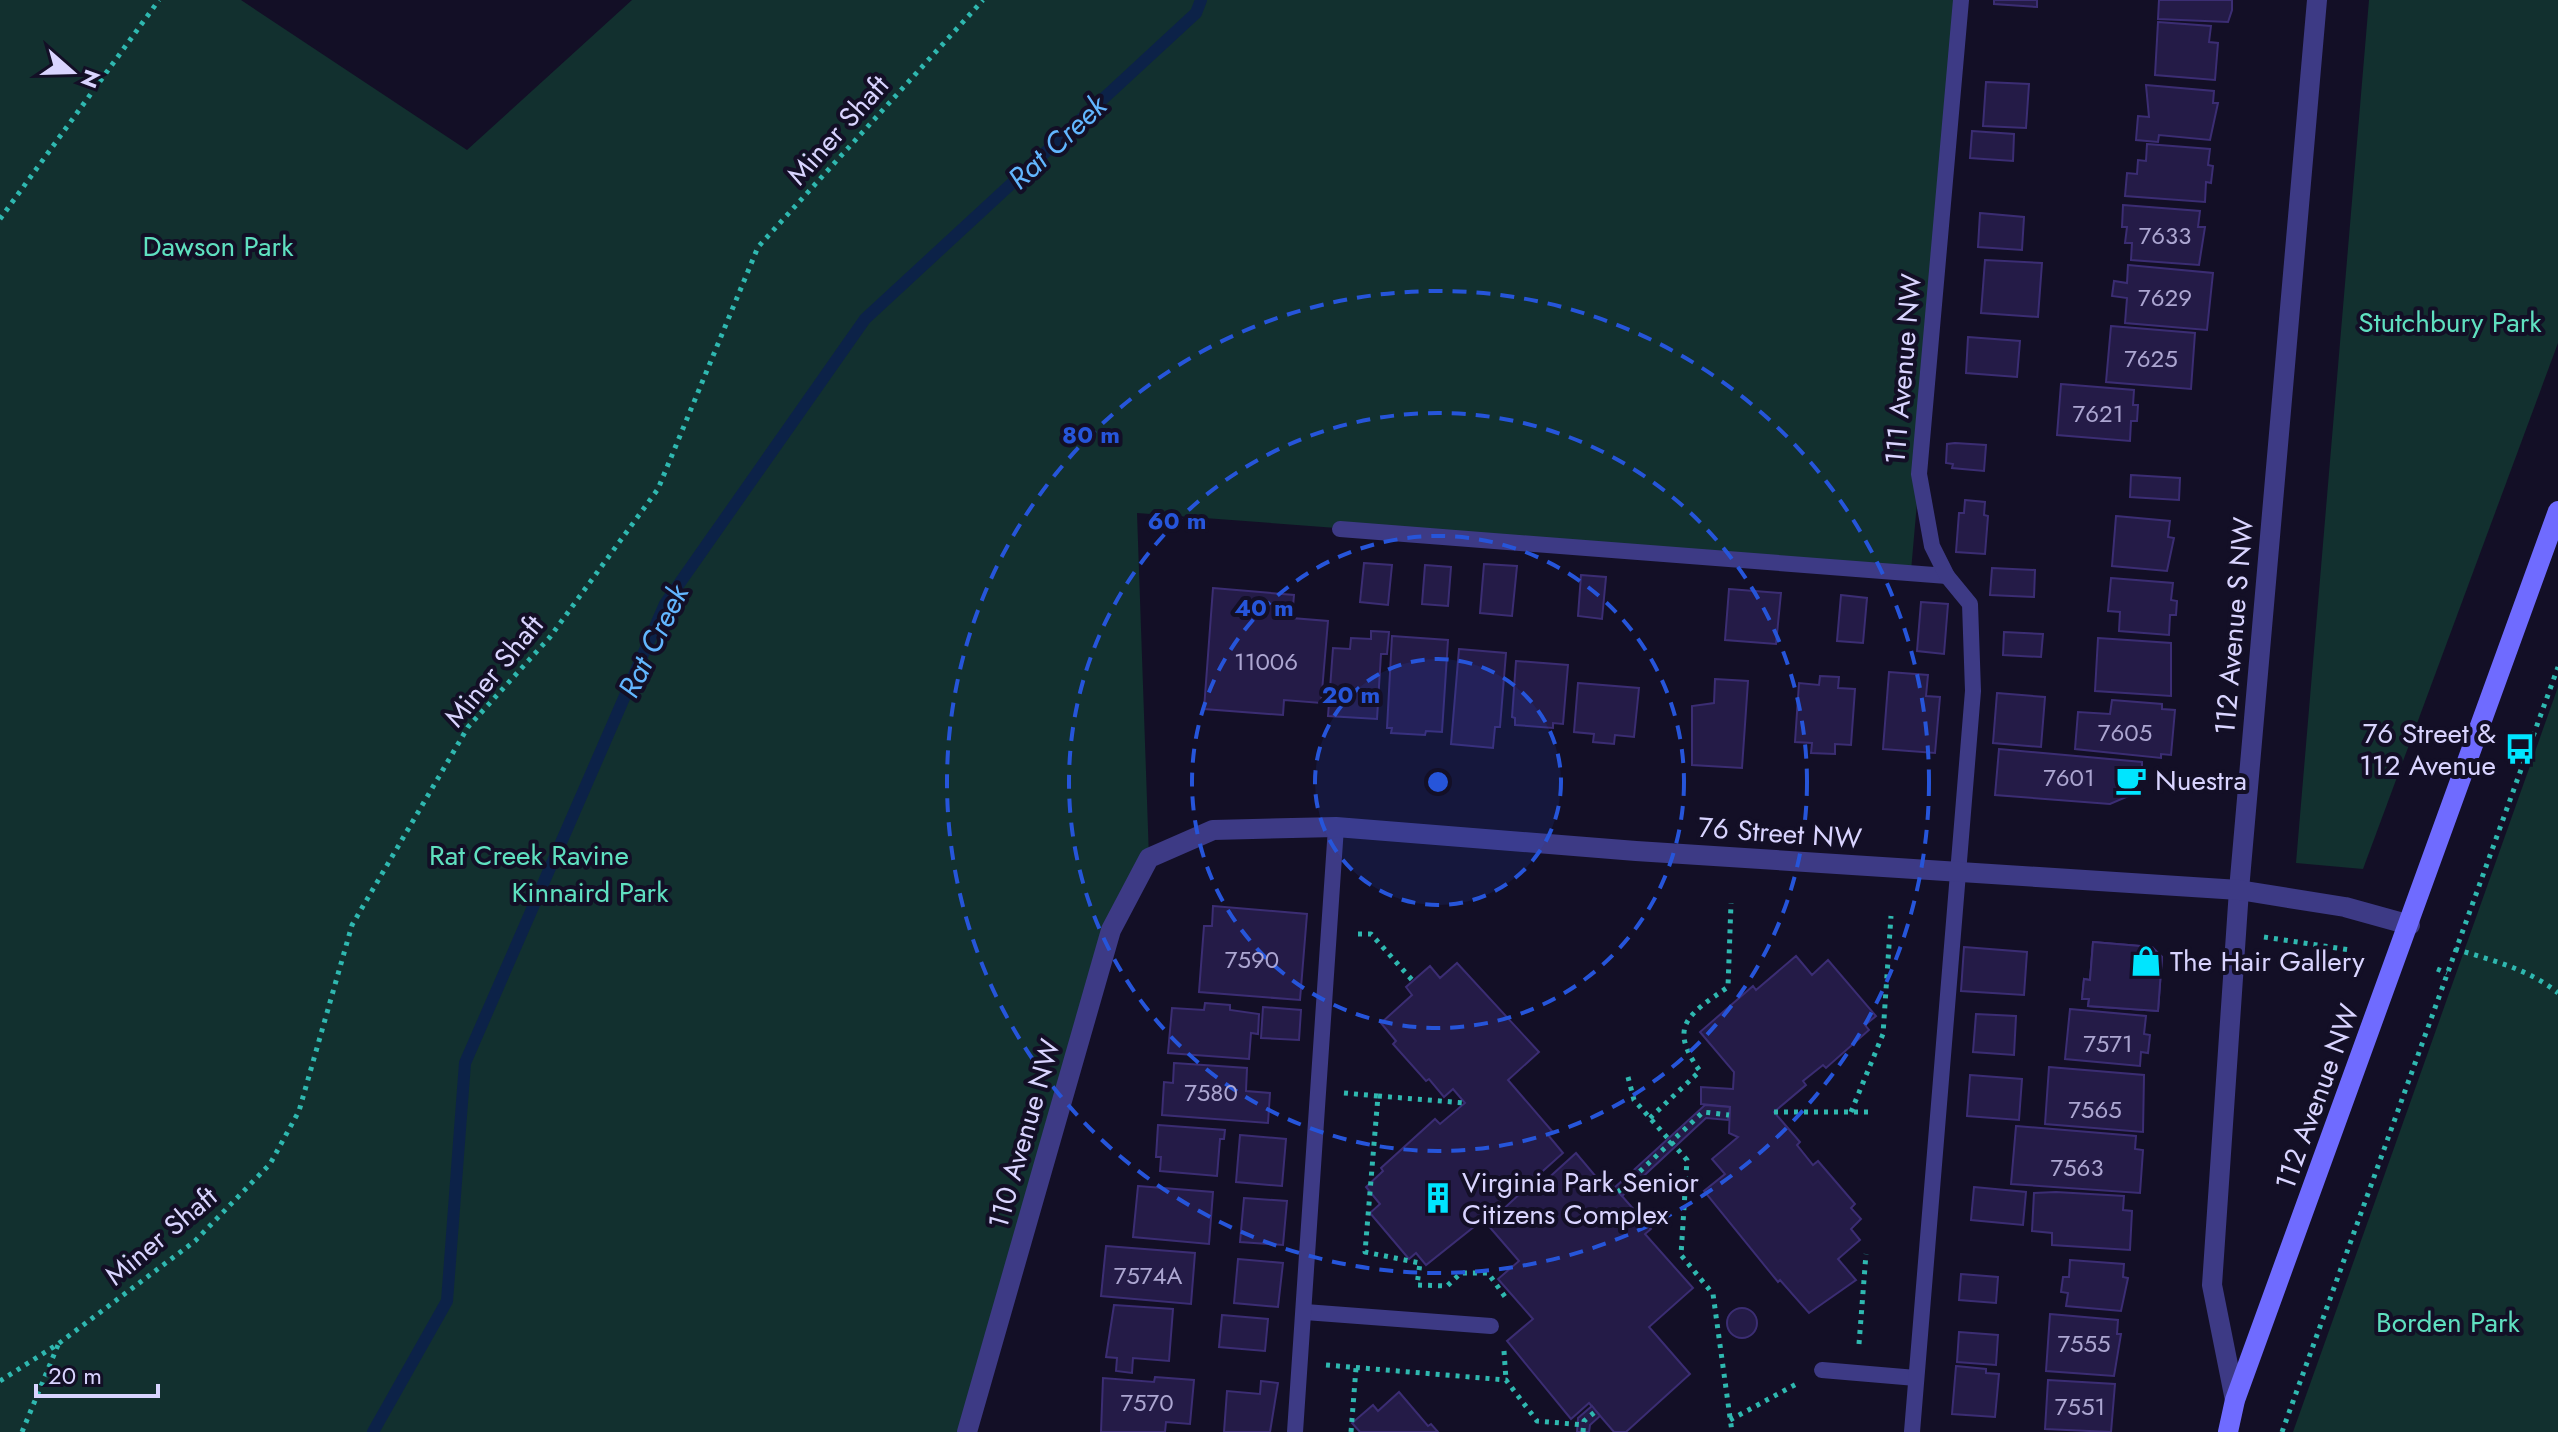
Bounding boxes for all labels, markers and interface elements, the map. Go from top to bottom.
north arrow [32,32,112,112]
text: N [73,65,109,93]
street label: Miner Shaft [777,66,899,194]
water label: Rat Creek [998,84,1117,199]
house number: 7633 [2139,218,2191,253]
park label: Dawson Park [143,226,294,267]
street label: 111 Avenue NW [1874,272,1932,466]
house number: 7629 [2138,280,2192,315]
park label: Stutchbury Park [2358,302,2542,343]
house number: 7625 [2124,341,2178,376]
house number: 7621 [2073,396,2123,431]
text: 80 m [1062,417,1120,452]
text: 60 m [1148,503,1206,538]
street label: 112 Avenue S NW [2204,515,2264,737]
water label: Rat Creek [607,576,699,705]
text: 40 m [1234,590,1294,625]
street label: Miner Shaft [435,606,553,736]
house number: 11006 [1234,644,1298,679]
text: 20 m [1322,677,1380,712]
place label: 76 Street & 112 Avenue [2359,713,2496,786]
house number: 7605 [2098,715,2152,750]
bus stop icon: 76 Street & 112 Avenue [2503,732,2537,766]
house number: 7601 [2043,760,2095,795]
place label: Nuestra [2155,760,2247,801]
cafe icon: Nuestra [2114,763,2148,797]
centre of rings [1424,768,1452,796]
street label: 76 Street NW [1697,807,1863,859]
park label: Rat Creek Ravine [429,835,629,876]
park label: Kinnaird Park [511,872,669,913]
place label: The Hair Gallery [2170,941,2365,982]
house number: 7590 [1225,942,1279,977]
shop icon: The Hair Gallery [2129,944,2163,978]
street label: 112 Avenue NW [2264,998,2370,1195]
house number: 7571 [2083,1026,2133,1061]
street label: 110 Avenue NW [977,1034,1071,1234]
house number: 7580 [1184,1075,1238,1110]
house number: 7565 [2068,1092,2122,1127]
house number: 7563 [2050,1150,2104,1185]
place label: Virginia Park Senior Citizens Complex [1462,1162,1699,1235]
street label: Miner Shaft [96,1177,226,1295]
building icon: Virginia Park Senior Citizens Complex [1421,1181,1455,1215]
house number: 7574A [1114,1258,1182,1293]
park label: Borden Park [2376,1302,2521,1343]
house number: 7555 [2057,1326,2111,1361]
scale bar [36,1348,158,1398]
text: 20 m [48,1358,102,1393]
house number: 7570 [1120,1385,1174,1420]
house number: 7551 [2055,1389,2105,1424]

